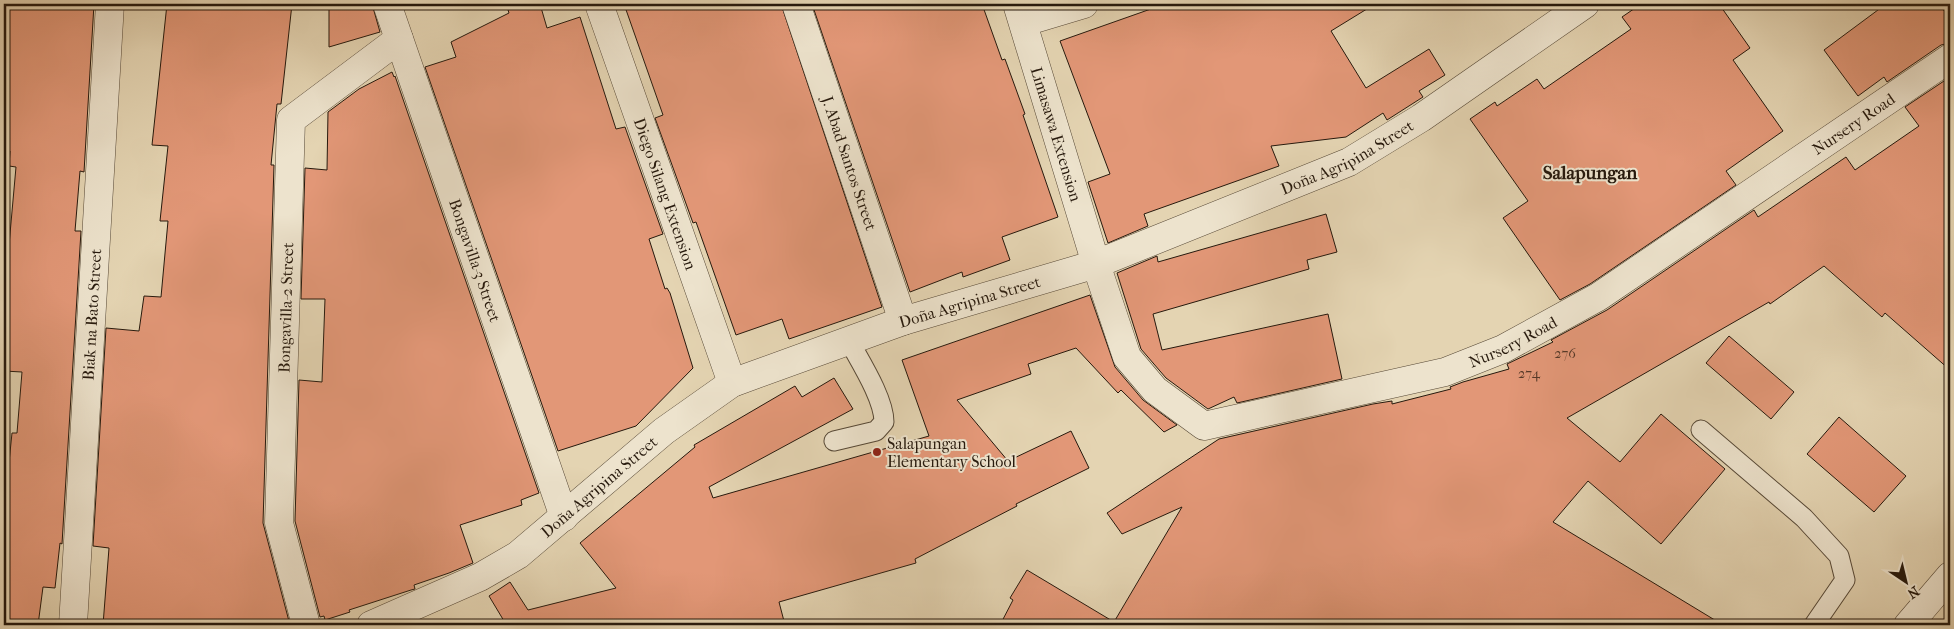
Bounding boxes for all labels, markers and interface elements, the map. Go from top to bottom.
street label: Limasawa Extension [1027,65,1086,204]
street label: Nursery Road [1808,89,1898,159]
street label: J. Abad Santos Street [818,92,881,233]
street label: Diego Silang Extension [630,115,701,273]
street label: Doña Agripina Street [1278,115,1417,198]
district label: Salapungan [1543,162,1638,184]
street label: Bongavilla-3 Street [445,196,505,324]
street label: Bongavilla-2 Street [274,242,297,373]
street label: Biak na Bato Street [78,248,105,381]
street label: Doña Agripina Street [896,271,1043,331]
street label: Nursery Road [1466,312,1560,371]
house number: 276 [1554,345,1576,362]
house number: 274 [1518,365,1541,382]
street label: Doña Agripina Street [537,431,661,541]
place label: Salapungan Elementary School [887,434,1016,471]
marker: Salapungan Elementary School [871,446,883,458]
north arrow [1882,556,1932,606]
text: N [1904,582,1922,602]

